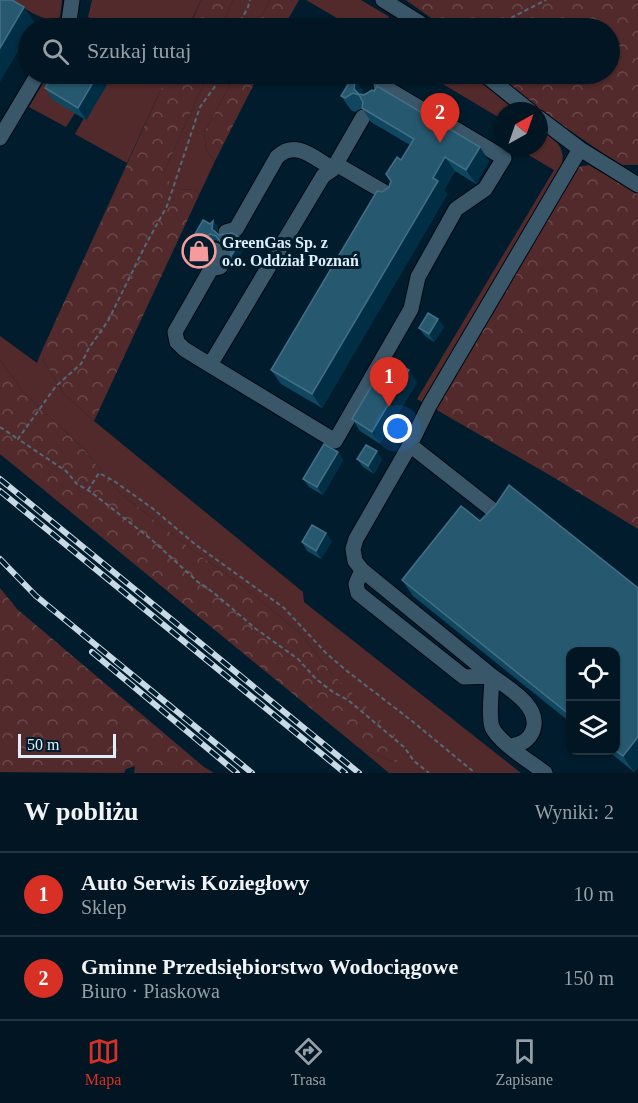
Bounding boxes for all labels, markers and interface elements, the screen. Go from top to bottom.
search box [18,18,620,84]
icon: search [39,35,72,68]
text: Szukaj tutaj [87,38,191,63]
pin: 2 [420,94,460,143]
north arrow [494,102,548,156]
shop icon: GreenGas Sp. z o.o. Oddział Poznań [181,233,217,269]
place label: GreenGas Sp. z o.o. Oddział Poznań [222,234,359,269]
pin: 1 [370,358,408,407]
your location [383,414,412,443]
map controls [566,647,620,755]
button: locate [566,647,620,701]
button: layers [566,701,620,755]
scale bar [18,731,116,758]
text: 50 m [27,736,59,753]
text: W pobliżu [24,797,138,826]
text: Wyniki: 2 [535,801,614,823]
text: Auto Serwis Koziegłowy [81,870,310,895]
text: 1 [39,883,49,905]
text: 10 m [573,883,614,905]
text: Sklep [81,896,127,918]
text: Gminne Przedsiębiorstwo Wodociągowe [81,954,458,979]
text: 2 [39,967,49,989]
text: 150 m [563,967,614,989]
text: Biuro · Piaskowa [81,980,220,1002]
tab: Mapa [85,1035,121,1089]
tab: Trasa [291,1035,326,1089]
tab: Zapisane [495,1035,553,1089]

